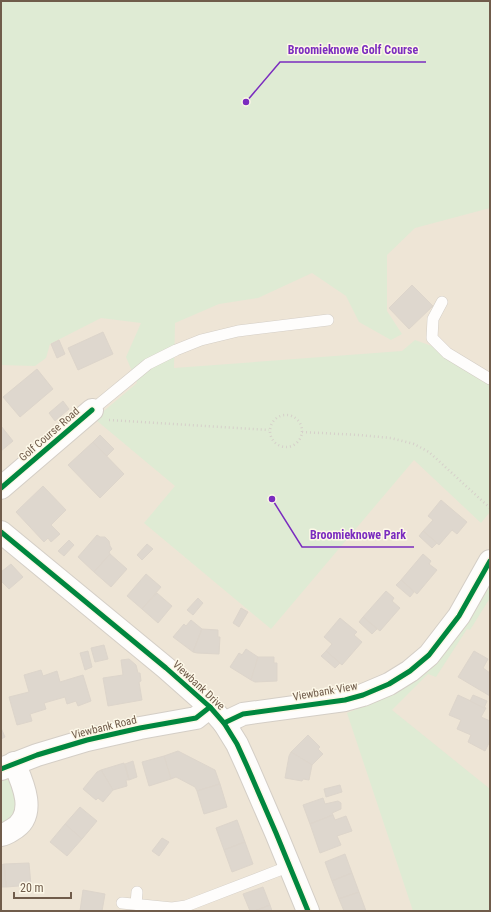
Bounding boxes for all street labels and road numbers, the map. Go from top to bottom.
street label: Golf Course Road [16,405,82,464]
street label: Viewbank Drive [170,658,227,713]
street label: Viewbank View [292,679,358,704]
street label: Viewbank Road [70,713,138,742]

